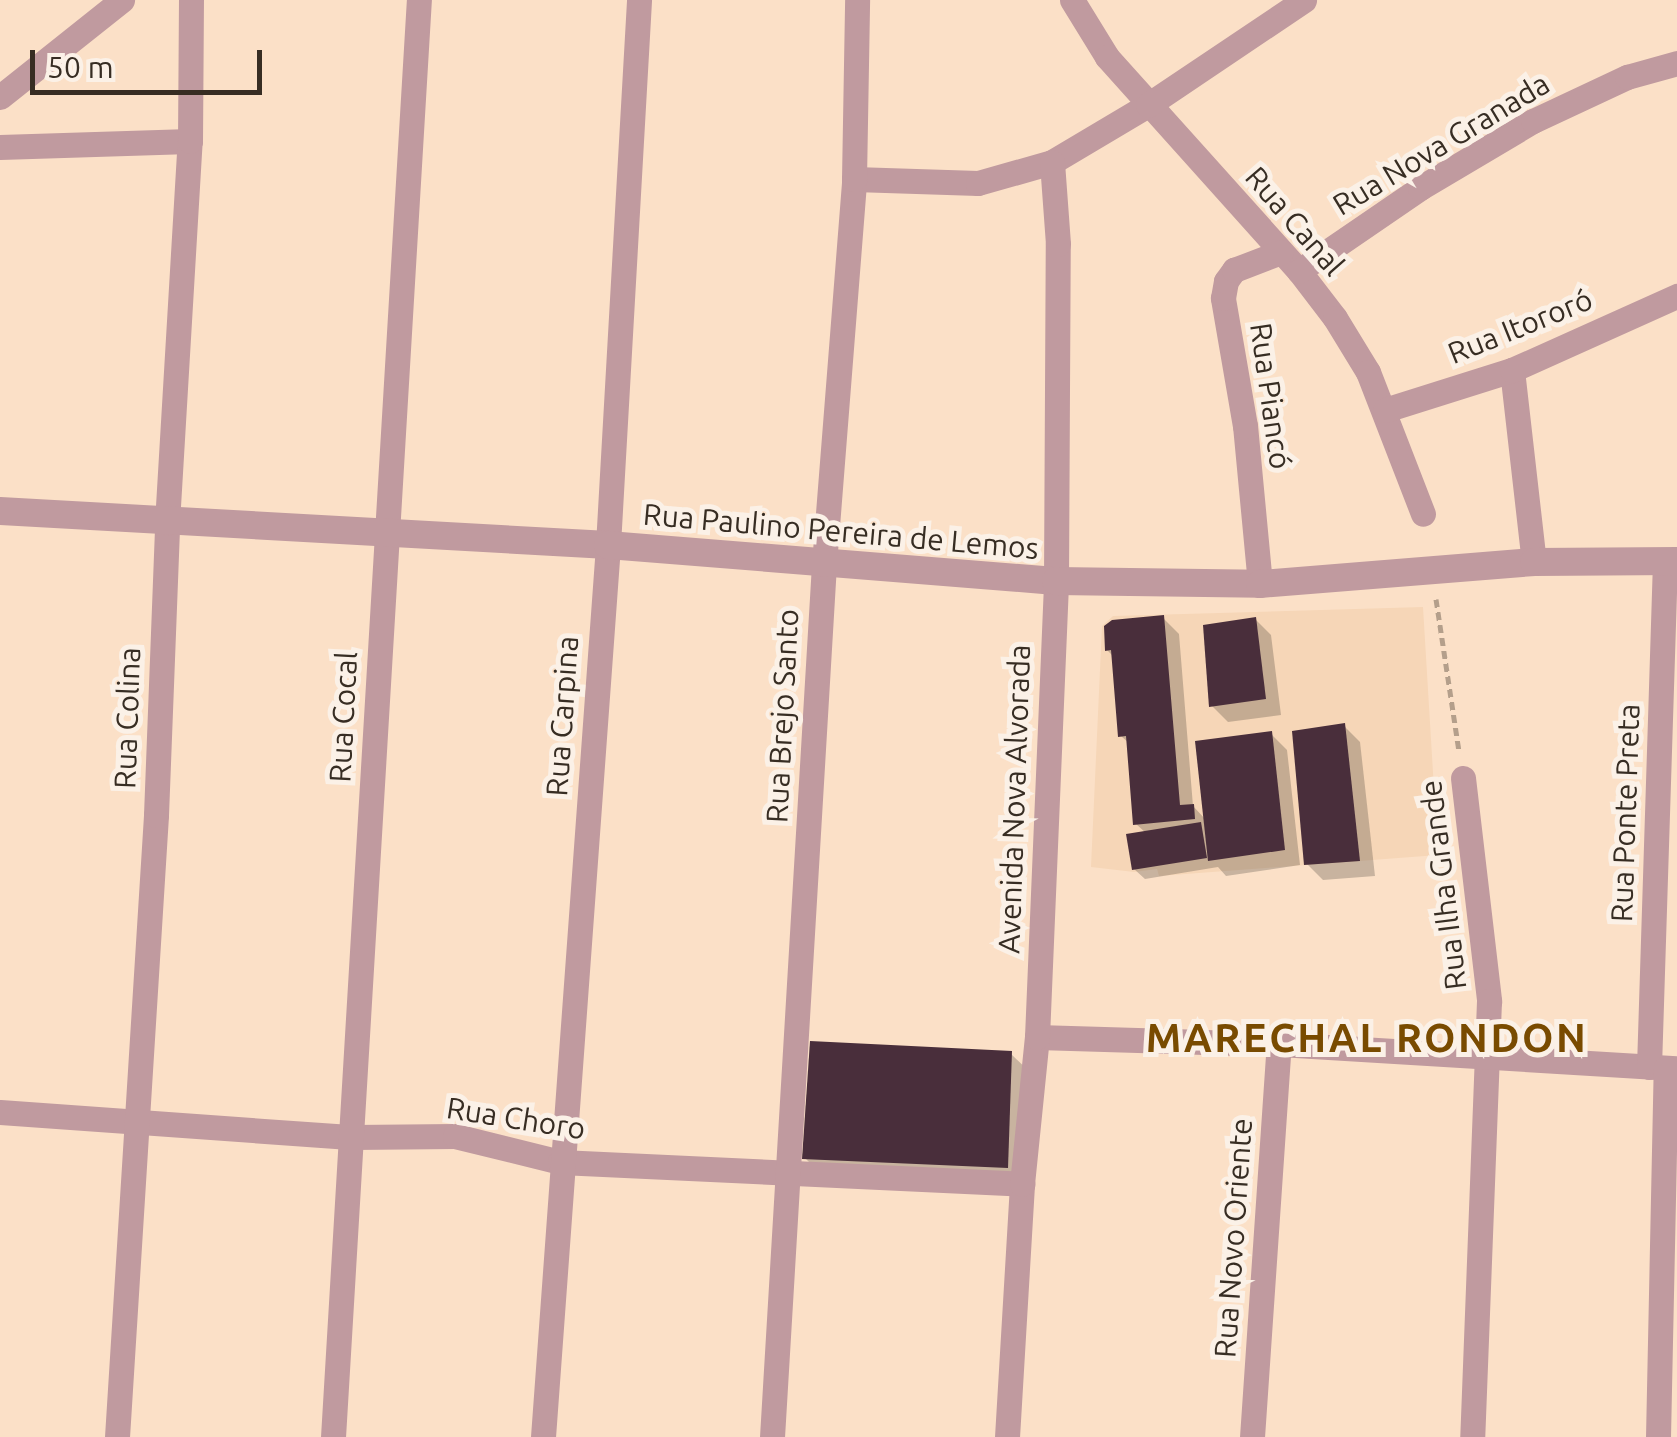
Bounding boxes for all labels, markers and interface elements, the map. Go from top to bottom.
scale bar [35,30,268,92]
text: 50 m [47,50,114,84]
street label: Rua Nova Granada [1326,65,1556,223]
street label: Rua Canal [1238,159,1352,283]
street label: Rua Itororó [1442,281,1598,371]
street label: Rua Piancó [1243,321,1299,471]
street label: Rua Paulino Pereira de Lemos [642,496,1040,566]
street label: Rua Brejo Santo [758,608,806,824]
street label: Rua Carpina [538,635,586,797]
street label: Avenida Nova Alvorada [991,644,1037,954]
street label: Rua Colina [107,647,147,789]
street label: Rua Cocal [322,651,364,783]
street label: Rua Ponte Preta [1603,703,1647,923]
street label: Rua Ilha Grande [1412,778,1474,992]
district label: MARECHAL RONDON [1146,1014,1588,1062]
street label: Rua Choro [444,1089,588,1147]
street label: Rua Novo Oriente [1207,1117,1259,1359]

